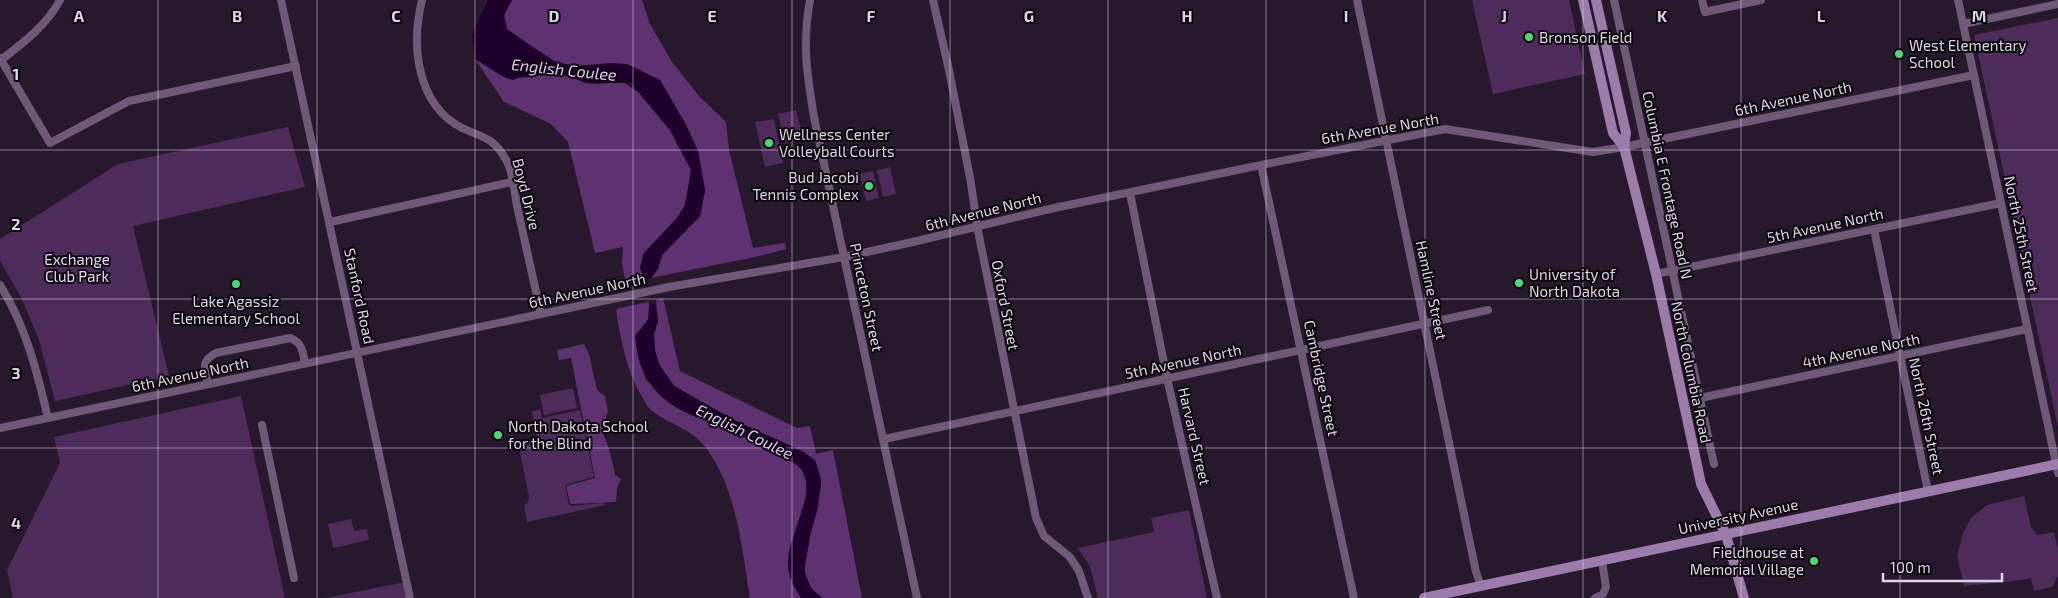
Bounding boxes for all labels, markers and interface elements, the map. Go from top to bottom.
text: A [74,6,85,25]
text: B [232,6,242,25]
text: C [391,6,401,25]
text: D [549,6,560,25]
text: E [707,6,717,25]
text: F [867,6,876,25]
text: G [1024,6,1034,25]
text: H [1181,6,1193,25]
text: I [1344,6,1348,25]
text: J [1501,6,1507,25]
text: K [1657,6,1668,25]
text: L [1817,6,1826,25]
text: M [1972,6,1986,25]
place label: Bronson Field [1539,28,1632,46]
marker: Bronson Field [1523,31,1535,43]
place label: West Elementary School [1909,36,2026,71]
marker: West Elementary School [1893,48,1905,60]
water label: English Coulee [510,54,618,84]
text: 1 [13,64,19,83]
street label: 6th Avenue North [1733,77,1853,119]
street label: Columbia E Frontage Road N [1639,89,1697,281]
street label: 6th Avenue North [1320,109,1440,147]
place label: Wellness Center Volleyball Courts [779,125,895,160]
marker: Wellness Center Volleyball Courts [763,137,775,149]
street label: Boyd Drive [509,156,545,232]
place label: Bud Jacobi Tennis Complex [752,168,859,203]
street label: North 25th Street [2001,174,2043,294]
marker: Bud Jacobi Tennis Complex [863,180,875,192]
street label: 6th Avenue North [923,188,1043,234]
street label: 5th Avenue North [1765,204,1885,246]
text: 2 [11,214,21,233]
street label: Hamline Street [1413,239,1451,342]
street label: Princeton Street [847,241,887,353]
street label: Stanford Road [341,246,379,346]
park label: Exchange Club Park [44,250,110,285]
street label: Oxford Street [988,258,1024,352]
place label: University of North Dakota [1529,265,1620,300]
street label: 6th Avenue North [527,269,647,311]
marker: University of North Dakota [1513,277,1525,289]
marker: Lake Agassiz Elementary School [230,278,242,290]
place label: Lake Agassiz Elementary School [172,292,300,327]
street label: North Columbia Road [1668,299,1716,445]
street label: Cambridge Street [1301,318,1343,438]
street label: 4th Avenue North [1801,329,1921,371]
street label: 5th Avenue North [1123,340,1243,382]
street label: 6th Avenue North [130,353,250,395]
street label: North 26th Street [1906,356,1948,477]
text: 3 [11,363,21,382]
street label: Harvard Street [1175,385,1215,487]
water label: English Coulee [693,399,797,463]
place label: North Dakota School for the Blind [508,417,649,452]
marker: North Dakota School for the Blind [492,429,504,441]
street label: University Avenue [1676,494,1800,538]
text: 4 [11,513,21,532]
place label: Fieldhouse at Memorial Village [1690,543,1804,578]
scale bar [1883,550,2002,582]
marker: Fieldhouse at Memorial Village [1808,555,1820,567]
text: 100 m [1890,558,1931,576]

